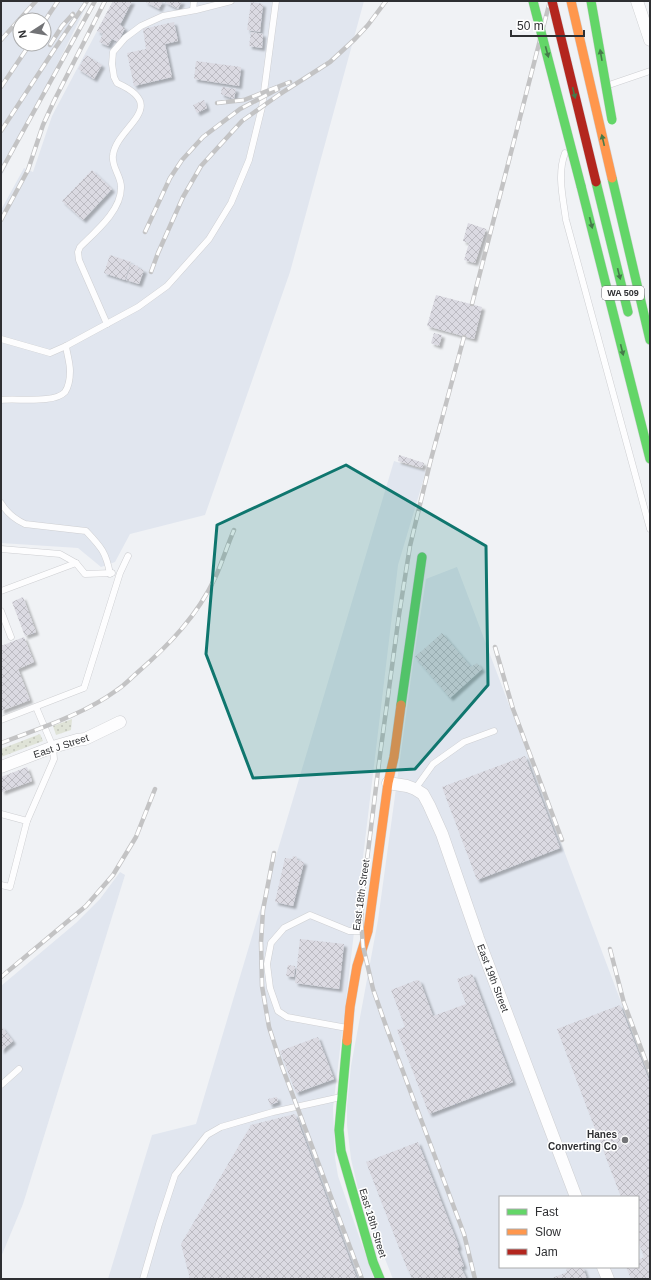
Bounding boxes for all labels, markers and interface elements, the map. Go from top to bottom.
north arrow [12,12,52,52]
scale bar [511,12,584,38]
text: 50 m [517,19,544,33]
text: N [16,29,29,39]
one-way arrow [544,46,550,59]
one-way arrow [598,49,604,61]
one-way arrow [572,87,578,99]
one-way arrow [600,134,606,147]
one-way arrow [588,217,594,230]
one-way arrow [616,268,622,281]
road number: WA 509 [602,286,644,300]
one-way arrow [619,344,625,356]
street label: East J Street [32,732,90,760]
street label: East 18th Street [351,859,371,931]
street label: East 19th Street [475,943,511,1014]
place label: Hanes Converting Co [548,1129,617,1152]
marker: Hanes Converting Co [620,1135,630,1145]
street label: East 18th Street [357,1187,389,1259]
legend [499,1196,639,1268]
text: Fast [535,1205,559,1219]
text: Slow [535,1225,561,1239]
text: Jam [535,1245,558,1259]

